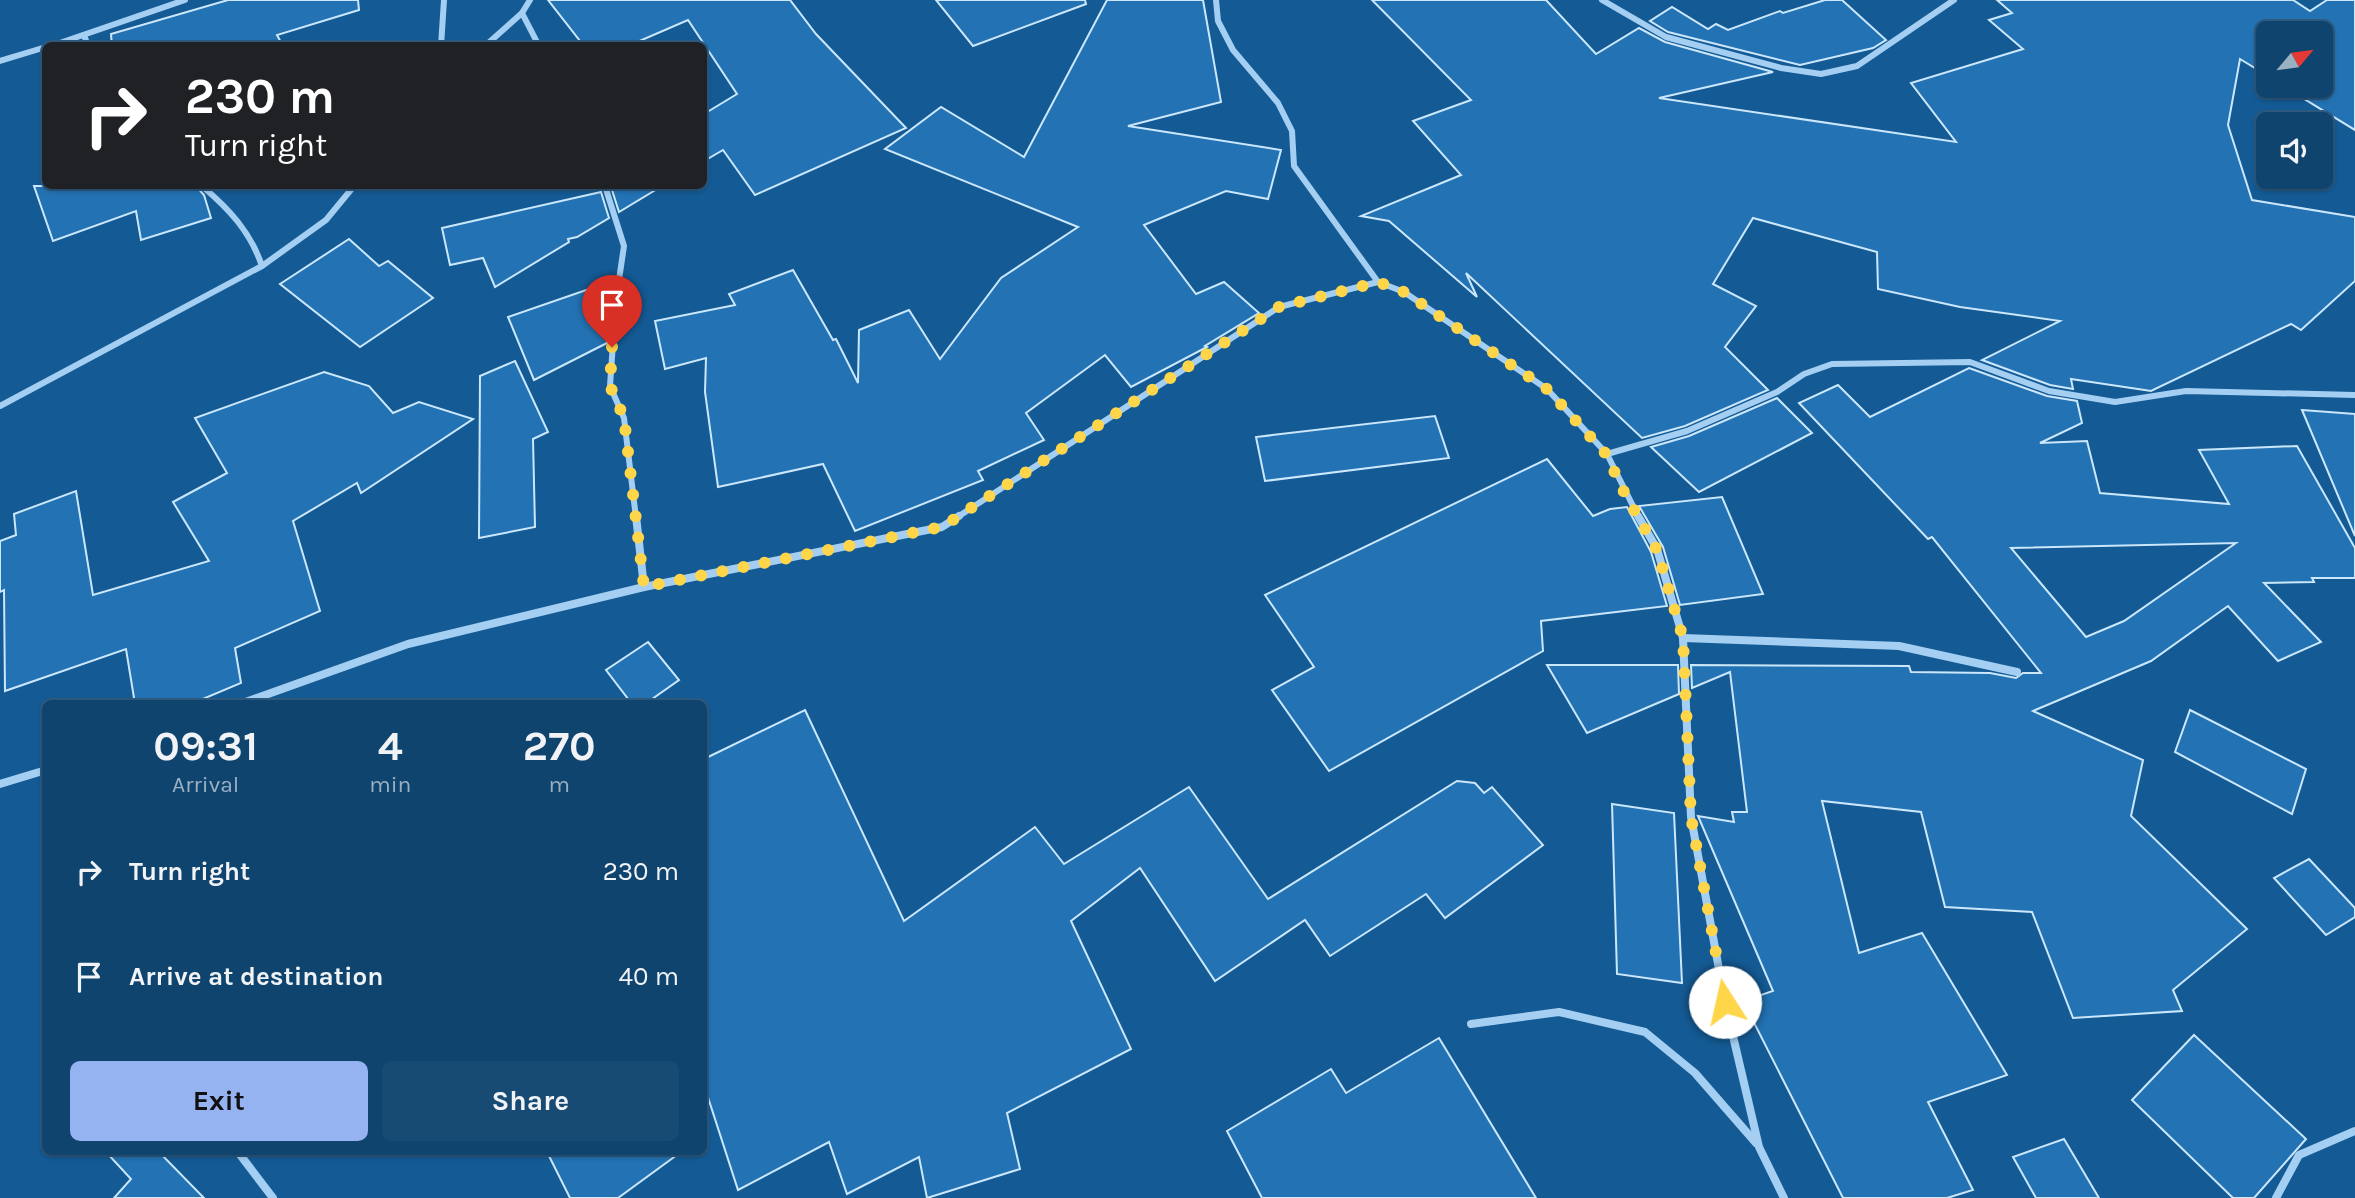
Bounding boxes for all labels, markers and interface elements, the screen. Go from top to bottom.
north arrow [2256,21,2333,98]
map controls [2256,21,2333,189]
text: 230 m [185,68,335,125]
icon: right [70,70,161,161]
button: sound [2256,112,2333,189]
text: Turn right [185,127,327,164]
pin [582,275,642,347]
icon: arrive [593,286,631,324]
text: 09:31 [153,721,258,771]
text: 4 [378,721,403,771]
text: 270 [523,721,596,771]
text: Arrival [172,771,239,798]
text: min [369,771,412,798]
text: m [548,771,570,798]
icon: right [70,853,108,891]
text: Turn right [129,856,250,887]
text: 230 m [603,856,679,887]
icon: arrive [70,958,108,996]
text: Arrive at destination [129,961,383,992]
text: 40 m [619,961,679,992]
position arrow [1688,965,1762,1039]
button: Exit [70,1061,368,1141]
button: Share [382,1061,679,1141]

